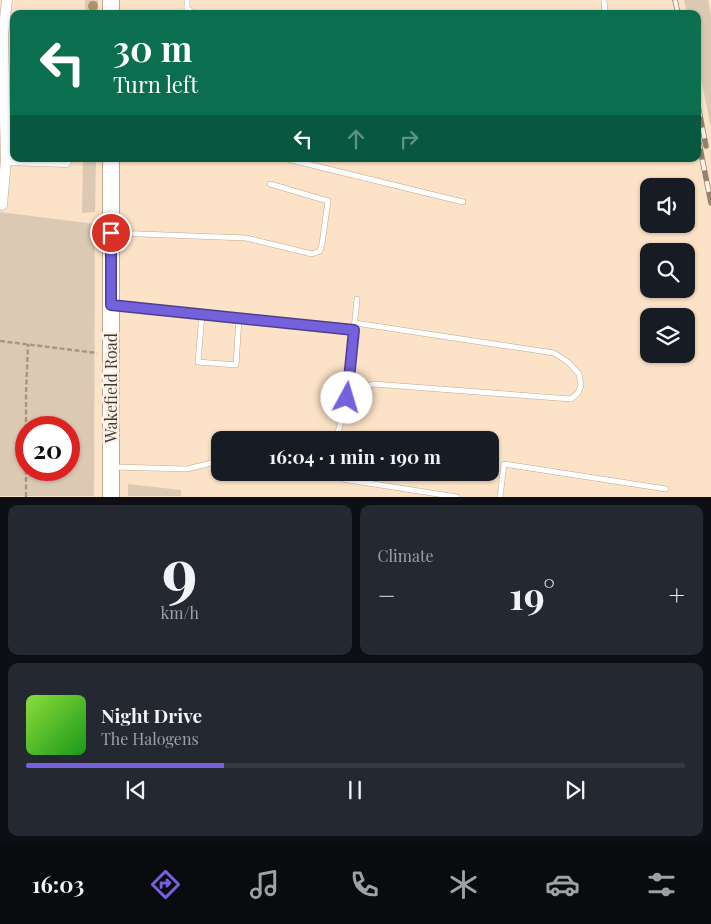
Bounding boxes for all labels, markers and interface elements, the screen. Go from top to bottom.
text: 30 m [113,24,193,71]
icon: left [30,30,95,95]
text: Turn left [113,69,198,99]
icon: left [289,125,317,153]
icon: ahead [342,125,370,153]
icon: right [395,125,423,153]
map controls [640,178,695,363]
button: sound [640,178,695,233]
pin [90,212,132,254]
icon: arrive [97,219,125,247]
button: search [640,243,695,298]
button: layers [640,308,695,363]
street label: Wakefield Road [100,333,121,444]
position arrow [320,371,372,423]
speed limit sign: 20 [15,416,80,481]
text: 16:04 · 1 min · 190 m [269,443,441,469]
text: 9 [162,526,198,612]
text: Climate [378,545,434,566]
text: 19° [509,569,555,620]
text: − [378,576,396,613]
text: + [669,576,685,613]
text: km/h [161,602,199,623]
text: Night Drive [101,702,202,728]
text: The Halogens [101,728,199,749]
icon: previous [122,776,150,804]
icon: pause [341,776,369,804]
icon: next [561,776,589,804]
icon: directions [148,867,183,902]
icon: music [247,867,282,902]
icon: phone [347,867,382,902]
icon: climate [446,867,481,902]
icon: car [545,867,580,902]
icon: filters [644,867,679,902]
text: 16:03 [32,869,84,899]

